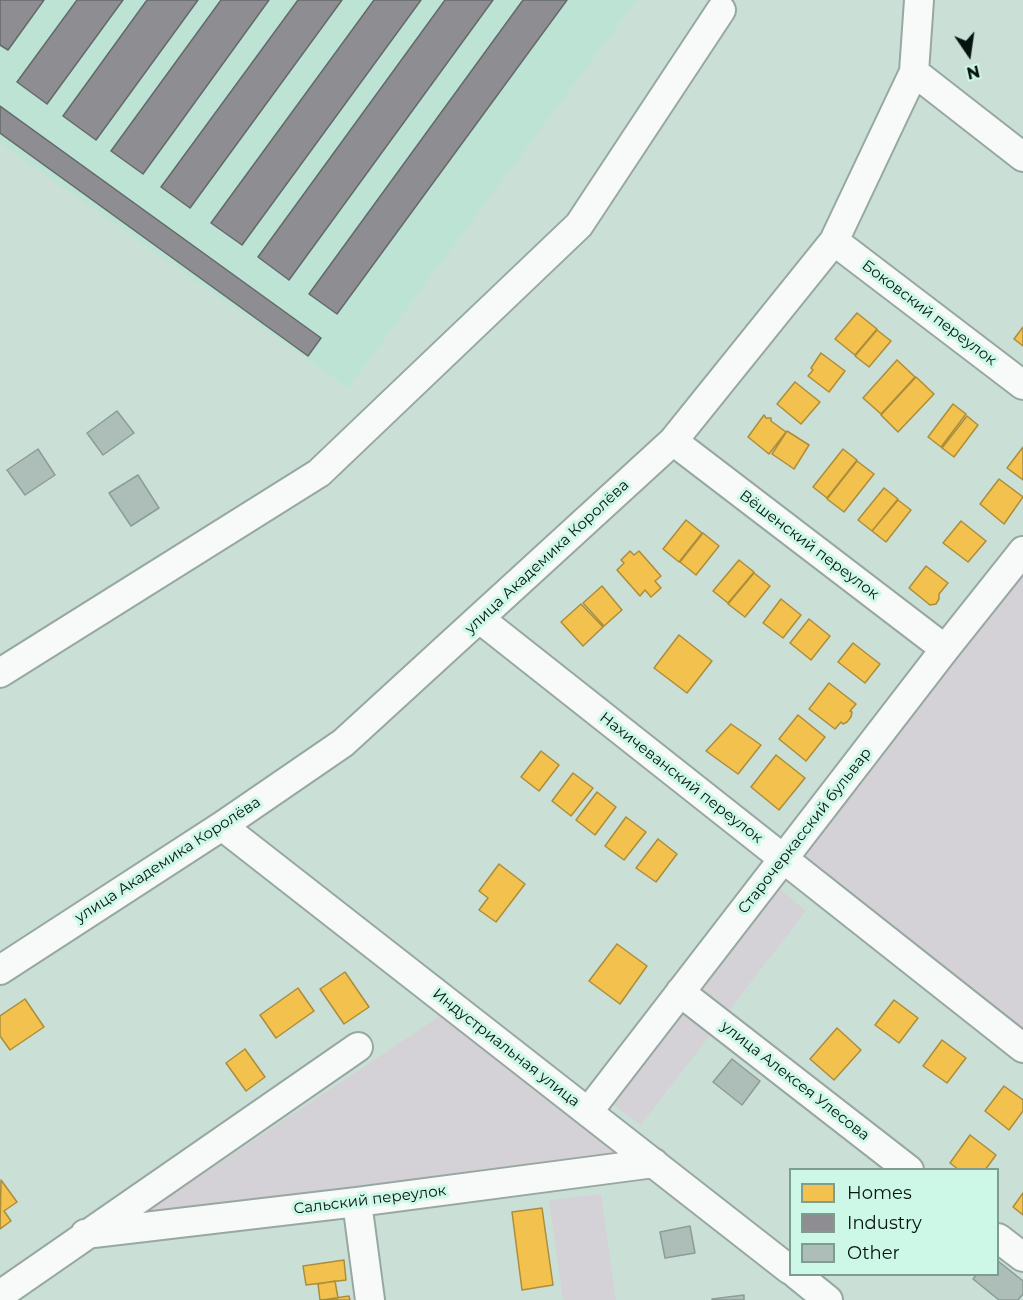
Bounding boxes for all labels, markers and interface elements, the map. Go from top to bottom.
north arrow [939,24,999,84]
text: N [965,61,982,83]
street label: Боковский переулок [858,257,1000,369]
street label: улица Академика Королёва [461,476,633,638]
street label: Вёшенский переулок [736,487,882,603]
street label: Нахичеванский переулок [596,709,766,847]
street label: Старочеркасский бульвар [735,744,875,918]
street label: улица Академика Королёва [72,793,264,927]
street label: Индустриальная улица [429,985,583,1111]
street label: улица Алексея Улесова [717,1017,873,1145]
legend [789,1168,999,1276]
street label: Сальский переулок [293,1182,447,1218]
text: Homes [847,1182,912,1204]
text: Industry [847,1212,922,1234]
text: Other [847,1242,900,1264]

